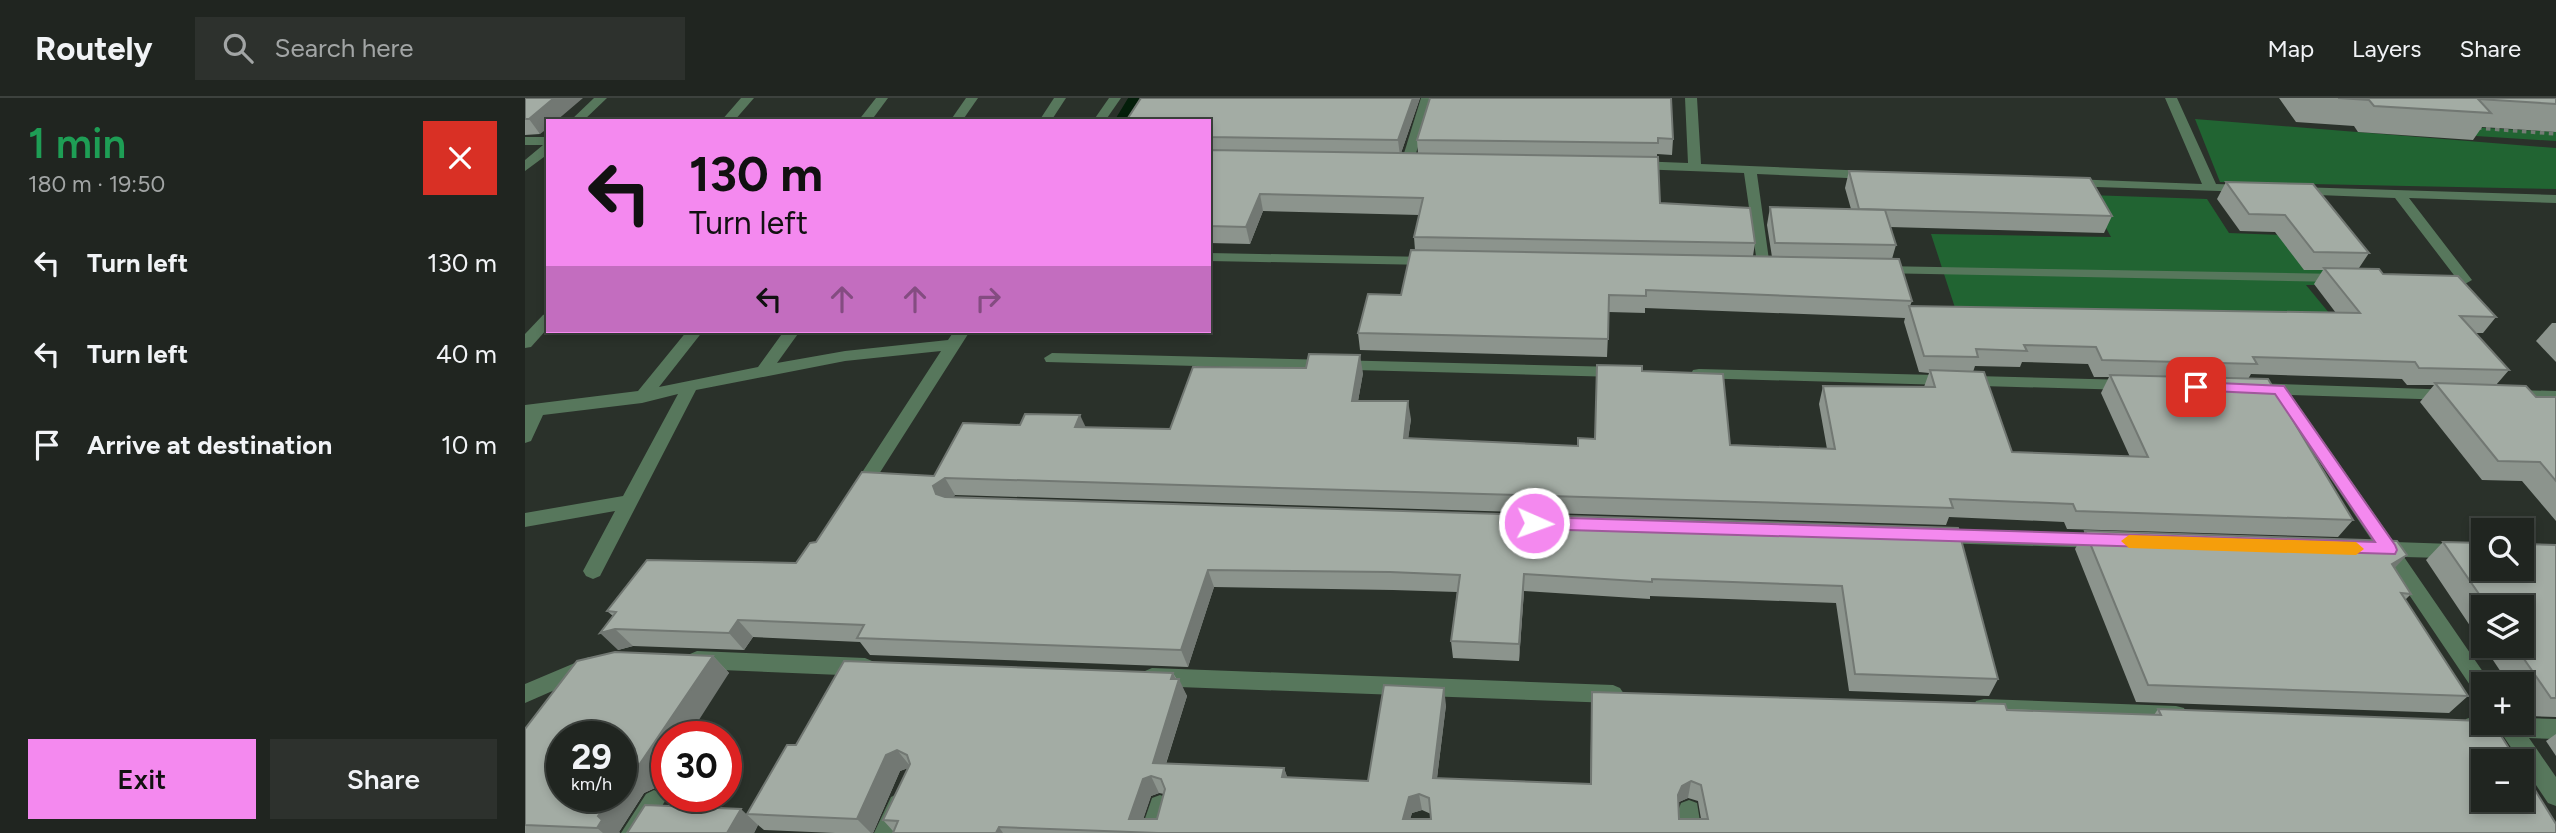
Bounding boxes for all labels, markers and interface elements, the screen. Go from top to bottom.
search box [195,17,685,80]
text: Routely [35,29,153,68]
icon: search [219,29,257,67]
text: Search here [275,32,414,64]
text: Map [2267,34,2314,63]
text: Layers [2352,34,2421,63]
text: Share [2459,34,2521,63]
text: 1 min [28,118,126,169]
button: close [423,121,497,195]
text: 130 m [689,144,823,203]
icon: left [574,147,665,238]
text: 180 m · 19:50 [28,170,165,198]
text: Turn left [689,204,808,242]
icon: left [28,244,66,282]
text: Turn left [87,247,188,279]
text: 130 m [427,247,497,279]
icon: left [750,280,788,318]
icon: ahead [823,280,861,318]
icon: ahead [896,280,934,318]
icon: right [969,280,1007,318]
icon: left [28,335,66,373]
text: Turn left [87,338,188,370]
text: 40 m [436,338,497,370]
pin [2166,357,2226,417]
icon: arrive [2177,368,2215,406]
icon: arrive [28,426,66,464]
text: Arrive at destination [87,429,332,461]
text: 10 m [441,429,497,461]
position arrow [1497,486,1571,560]
map controls [2471,518,2534,812]
button: search [2471,518,2534,581]
button: layers [2471,595,2534,658]
button: + [2471,672,2534,735]
speed limit sign: 30 [651,721,742,812]
text: 29 [571,736,612,778]
button: Exit [28,739,256,819]
button: Share [270,739,497,819]
button: − [2471,749,2534,812]
text: km/h [571,773,612,795]

